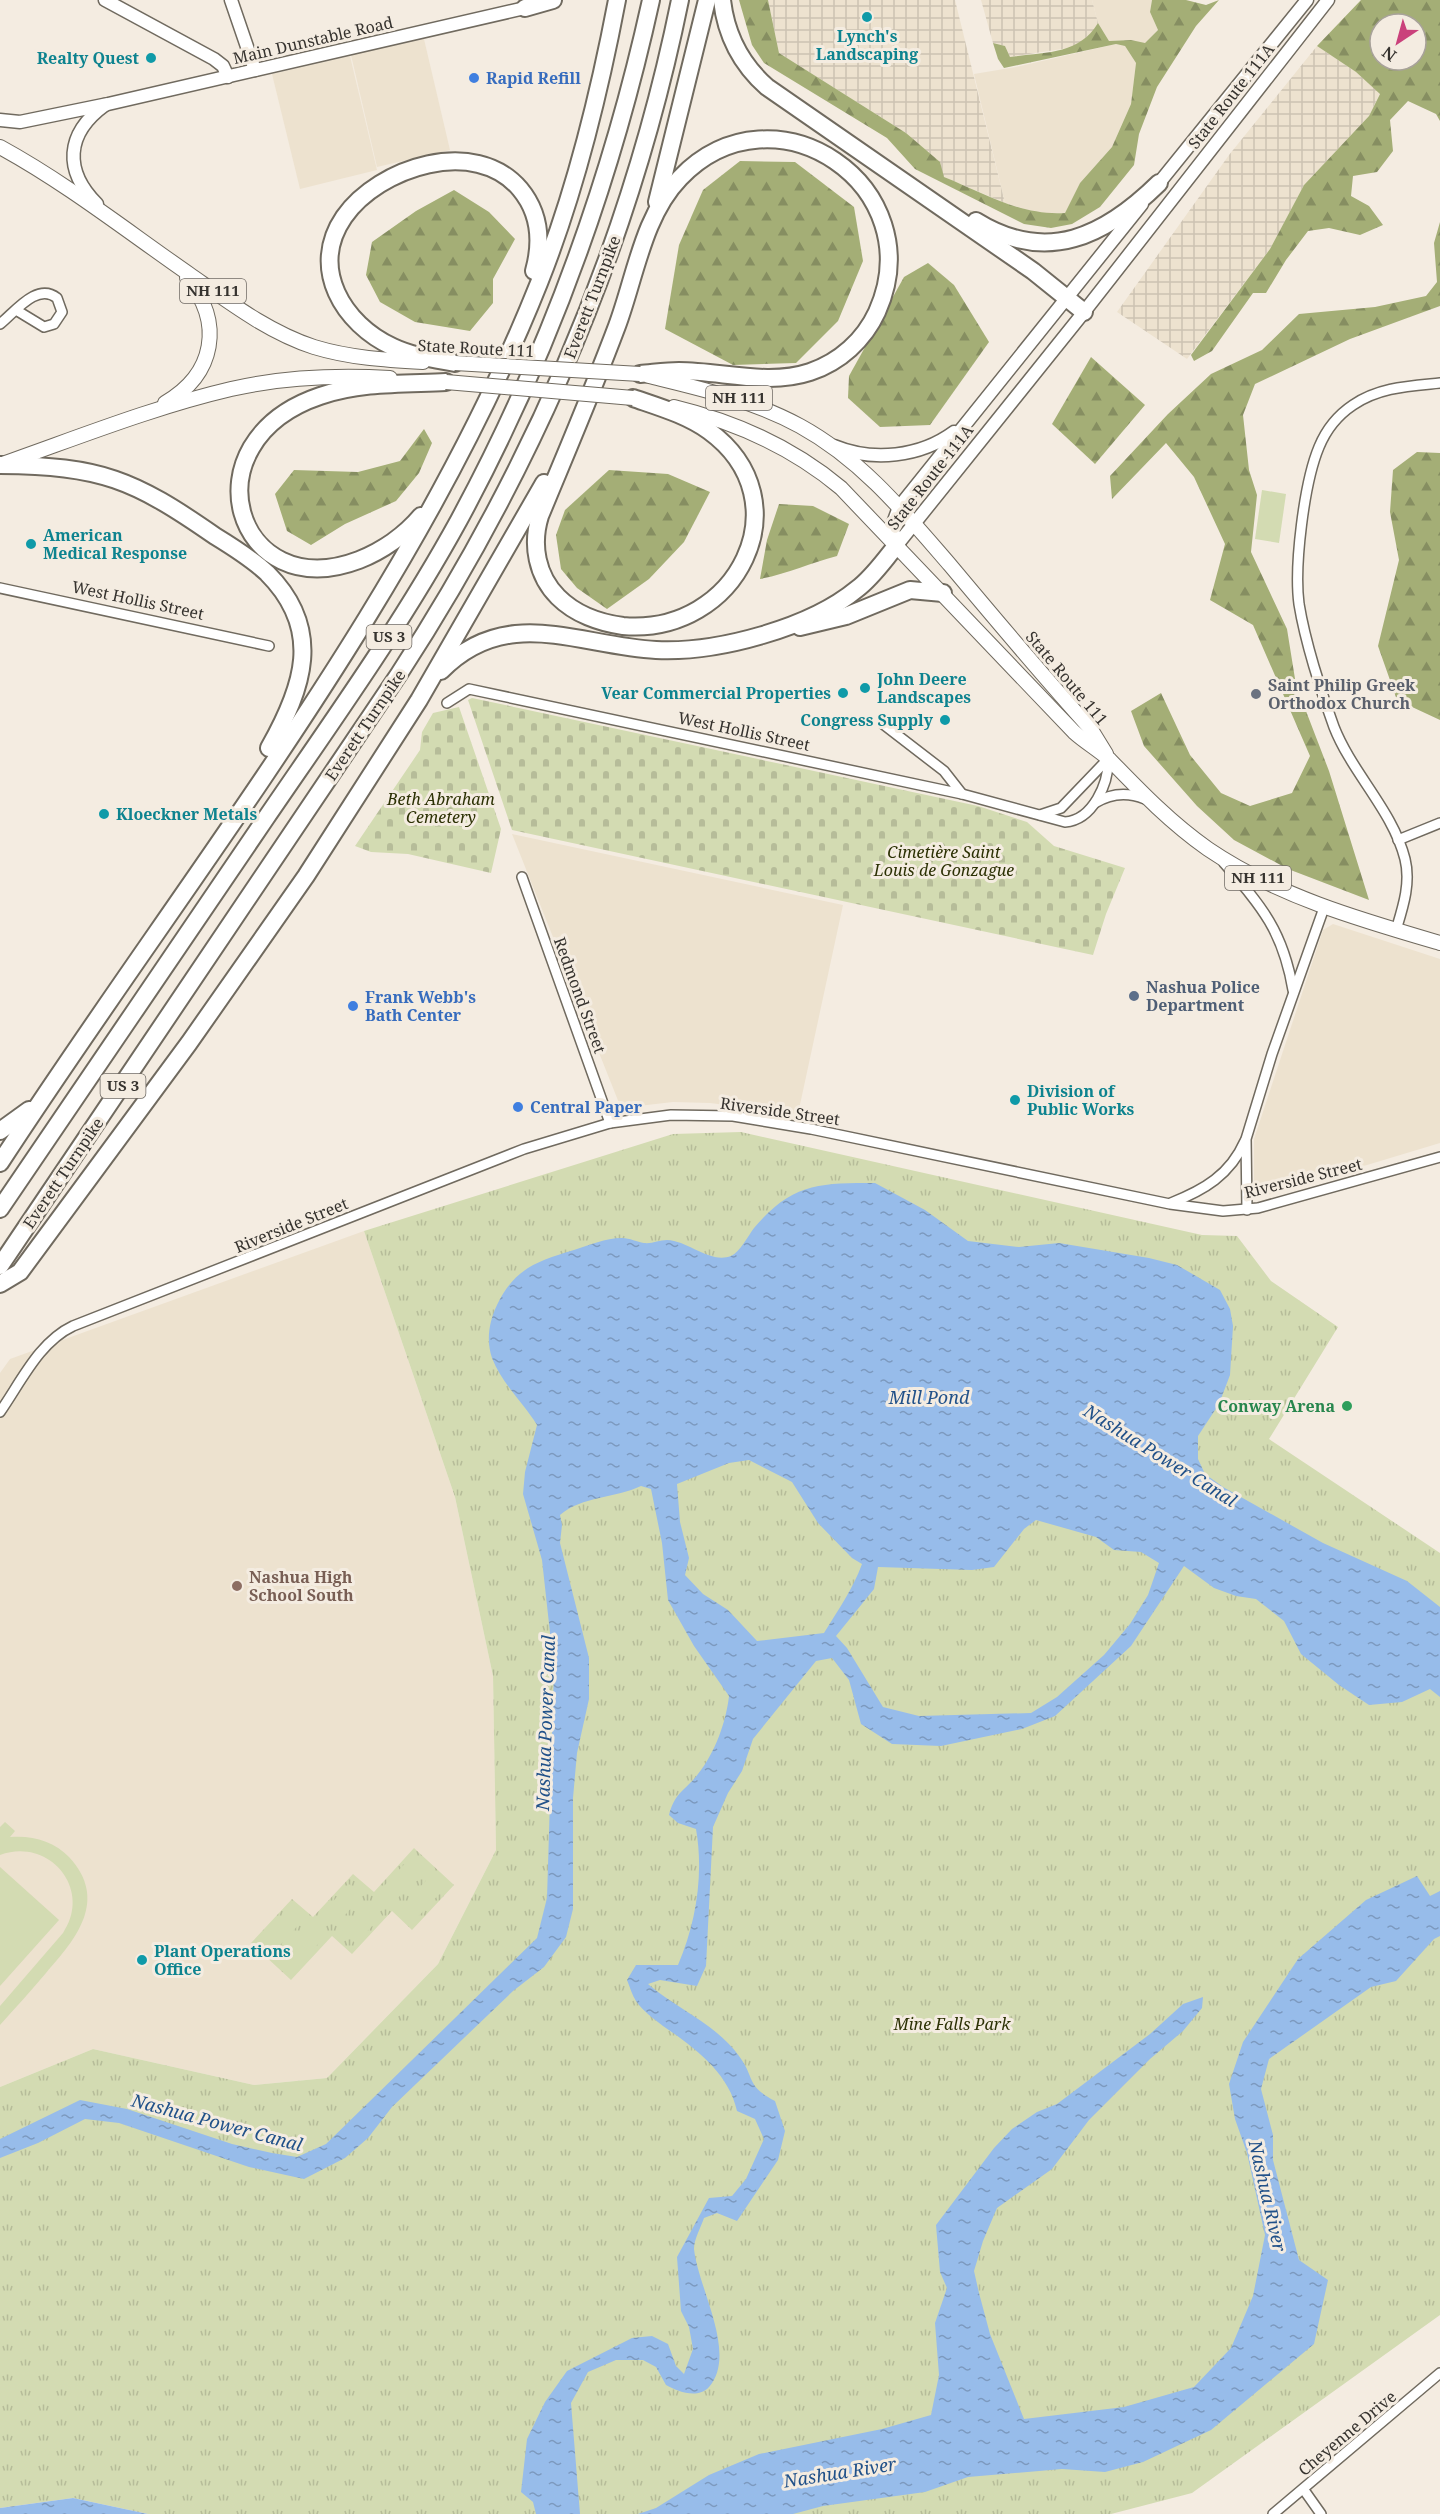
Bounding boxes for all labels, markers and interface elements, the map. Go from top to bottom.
marker: Lynch's Landscaping [860,10,874,24]
street label: Main Dunstable Road [231,11,395,69]
north arrow [1368,12,1428,72]
place label: Lynch's Landscaping [816,25,918,65]
street label: State Route 111A [1183,38,1280,153]
text: N [1377,41,1401,67]
place label: Realty Quest [37,47,140,69]
marker: Realty Quest [144,51,158,65]
place label: Rapid Refill [486,67,581,89]
marker: Rapid Refill [467,71,481,85]
street label: Everett Turnpike [558,233,626,361]
road number: NH 111 [180,279,246,303]
street label: State Route 111 [417,334,535,362]
road number: NH 111 [706,386,772,410]
street label: State Route 111A [882,419,979,534]
place label: American Medical Response [43,524,187,564]
marker: American Medical Response [24,537,38,551]
street label: West Hollis Street [70,575,206,625]
road number: US 3 [366,625,412,649]
street label: State Route 111 [1021,626,1113,730]
street label: Everett Turnpike [320,665,410,785]
place label: John Deere Landscapes [876,668,971,708]
place label: Saint Philip Greek Orthodox Church [1268,674,1416,714]
marker: John Deere Landscapes [858,681,872,695]
place label: Vear Commercial Properties [601,682,831,704]
marker: Vear Commercial Properties [836,686,850,700]
marker: Saint Philip Greek Orthodox Church [1249,687,1263,701]
street label: West Hollis Street [676,706,812,756]
place label: Congress Supply [800,709,934,731]
marker: Congress Supply [938,713,952,727]
park label: Beth Abraham Cemetery [386,788,496,828]
place label: Kloeckner Metals [116,803,257,825]
marker: Kloeckner Metals [97,807,111,821]
park label: Cimetière Saint Louis de Gonzague [873,841,1014,881]
road number: NH 111 [1225,866,1291,890]
street label: Redmond Street [549,934,611,1056]
place label: Nashua Police Department [1146,976,1260,1016]
place label: Frank Webb's Bath Center [365,986,476,1026]
marker: Nashua Police Department [1127,989,1141,1003]
marker: Frank Webb's Bath Center [346,999,360,1013]
road number: US 3 [100,1074,146,1098]
place label: Division of Public Works [1027,1080,1135,1120]
street label: Riverside Street [719,1092,842,1130]
marker: Division of Public Works [1008,1093,1022,1107]
place label: Central Paper [530,1096,643,1118]
marker: Central Paper [511,1100,525,1114]
street label: Everett Turnpike [18,1113,108,1233]
street label: Riverside Street [1242,1153,1364,1203]
street label: Riverside Street [231,1192,351,1258]
water label: Mill Pond [888,1385,970,1409]
place label: Conway Arena [1218,1395,1335,1417]
water label: Nashua Power Canal [1079,1398,1242,1512]
marker: Conway Arena [1340,1399,1354,1413]
place label: Nashua High School South [249,1566,354,1606]
marker: Nashua High School South [230,1579,244,1593]
water label: Nashua Power Canal [530,1634,560,1812]
place label: Plant Operations Office [154,1940,291,1980]
marker: Plant Operations Office [135,1953,149,1967]
park label: Mine Falls Park [893,2013,1011,2035]
water label: Nashua Power Canal [128,2087,306,2157]
water label: Nashua River [1243,2137,1293,2254]
street label: Cheyenne Drive [1293,2385,1401,2481]
water label: Nashua River [781,2451,898,2493]

